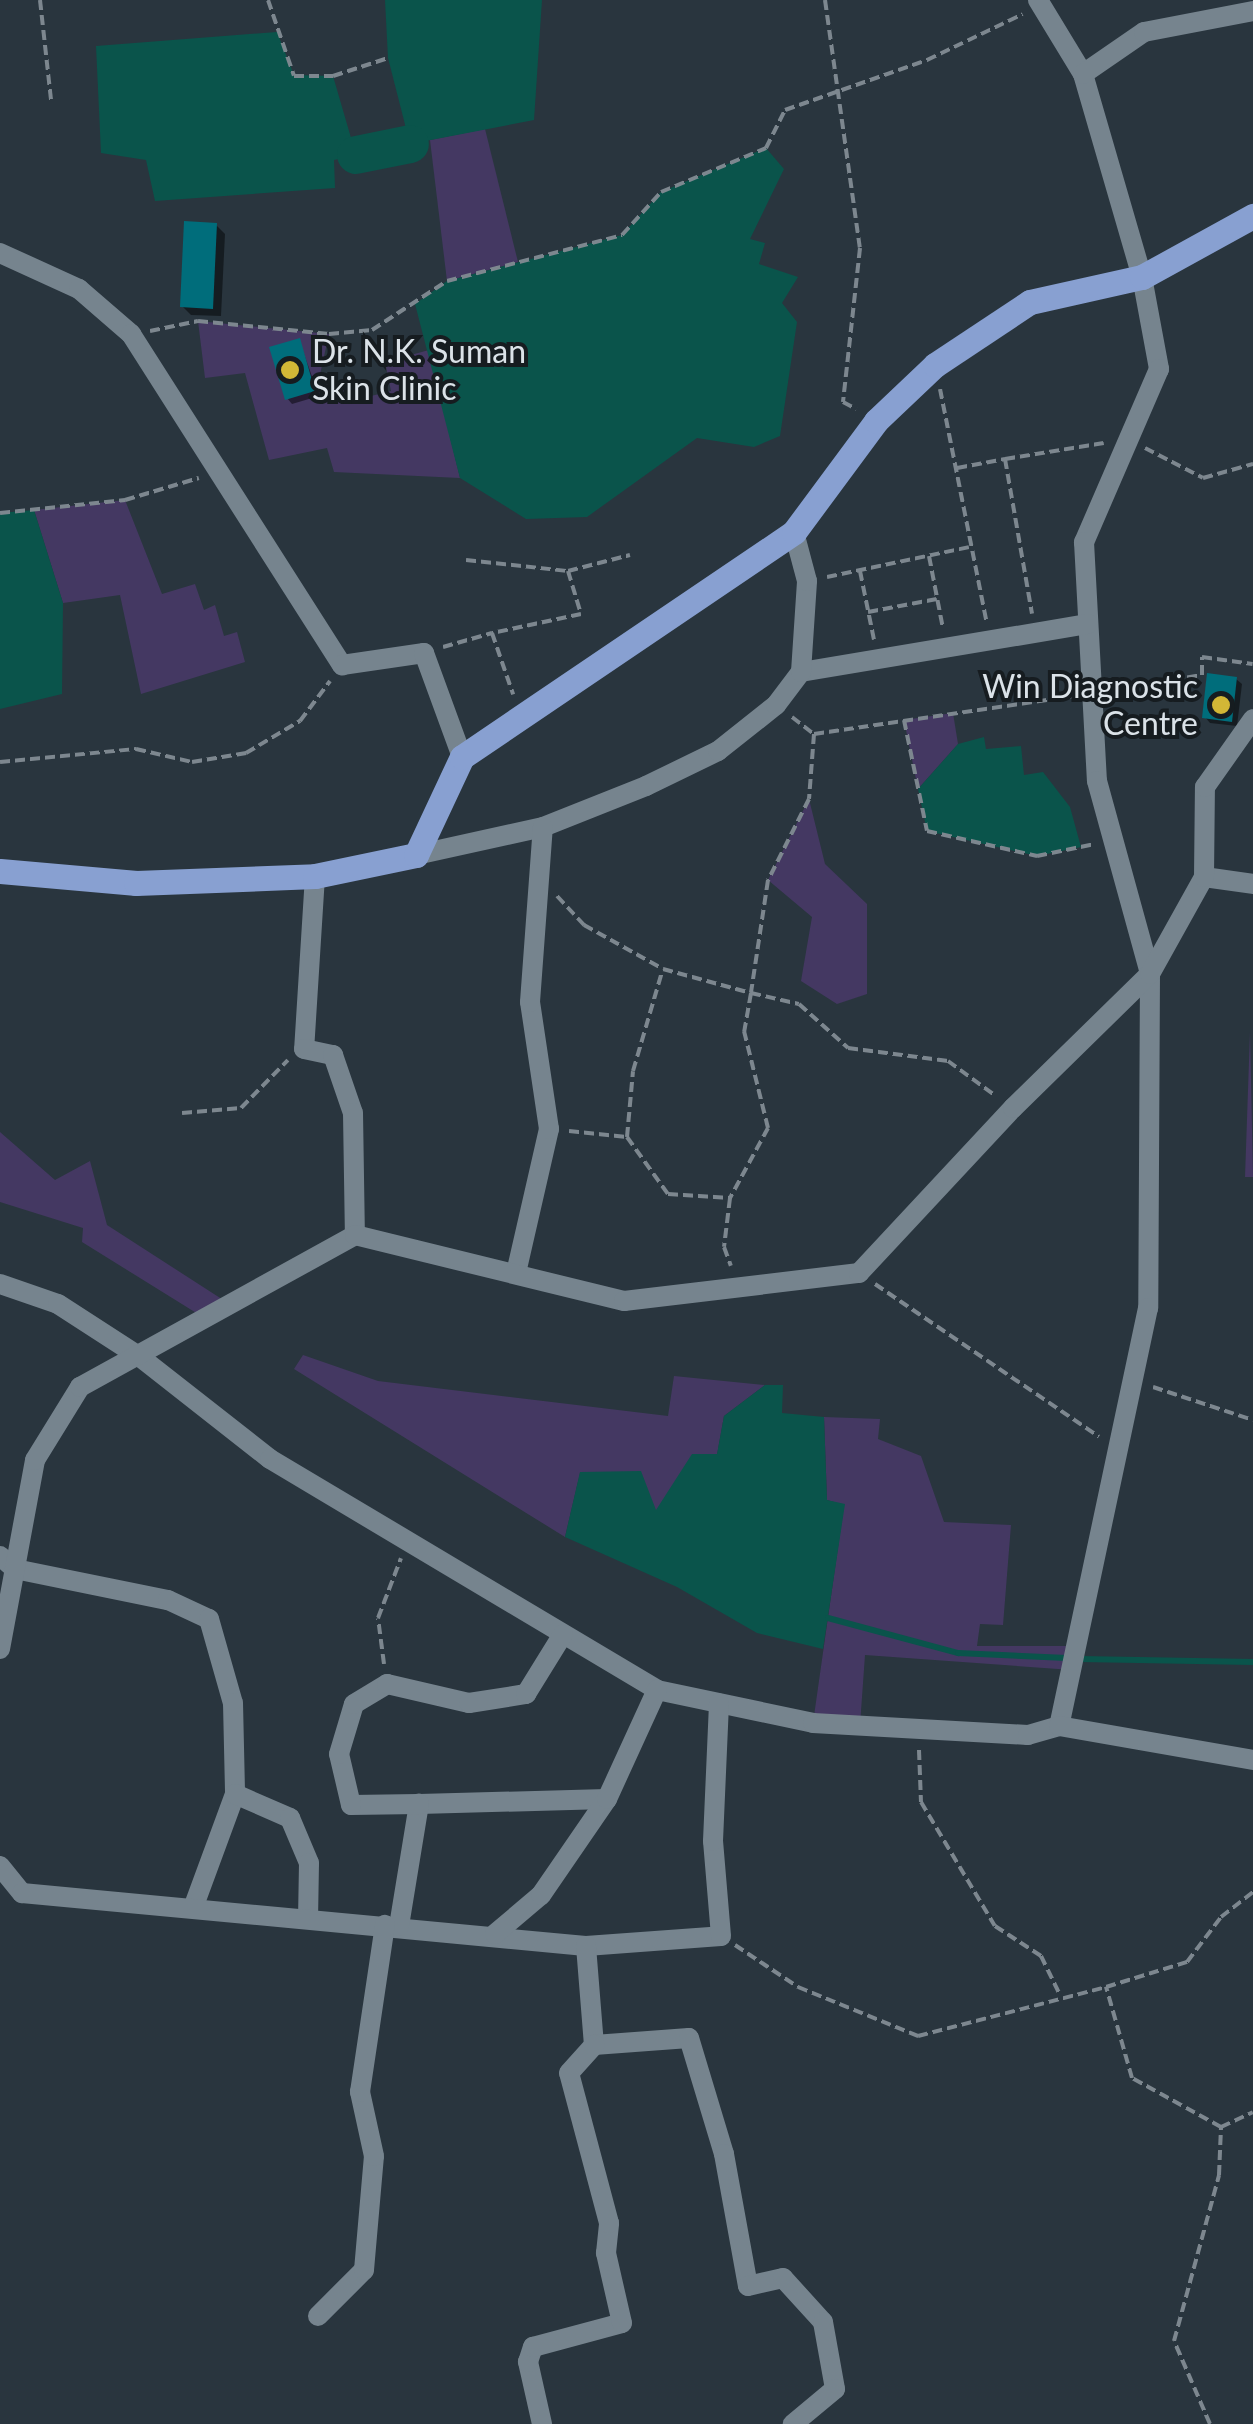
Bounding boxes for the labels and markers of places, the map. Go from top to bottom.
place label: Dr. N.K. Suman Skin Clinic [312,333,526,408]
marker: Dr. N.K. Suman Skin Clinic [277,357,303,383]
place label: Win Diagnostic Centre [982,668,1198,743]
marker: Win Diagnostic Centre [1208,692,1234,718]

